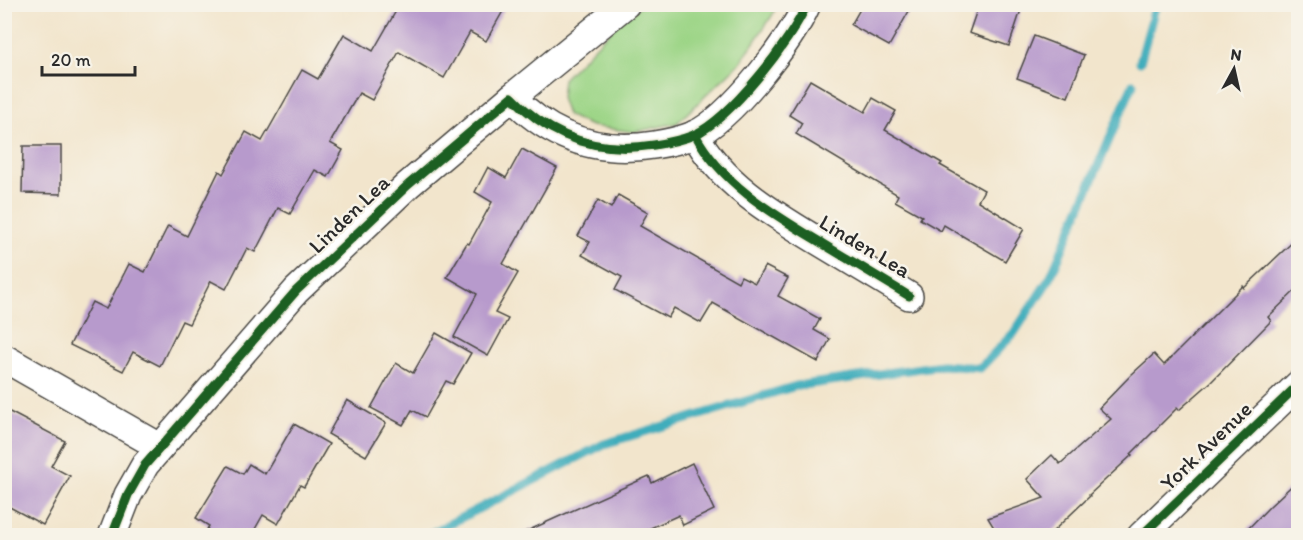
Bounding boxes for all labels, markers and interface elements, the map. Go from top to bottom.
scale bar [42,39,135,77]
north arrow [1204,39,1264,99]
text: N [1229,44,1243,65]
text: 20 m [51,49,91,71]
street label: Linden Lea [303,168,395,259]
street label: Linden Lea [814,208,916,284]
street label: York Avenue [1155,396,1257,496]

